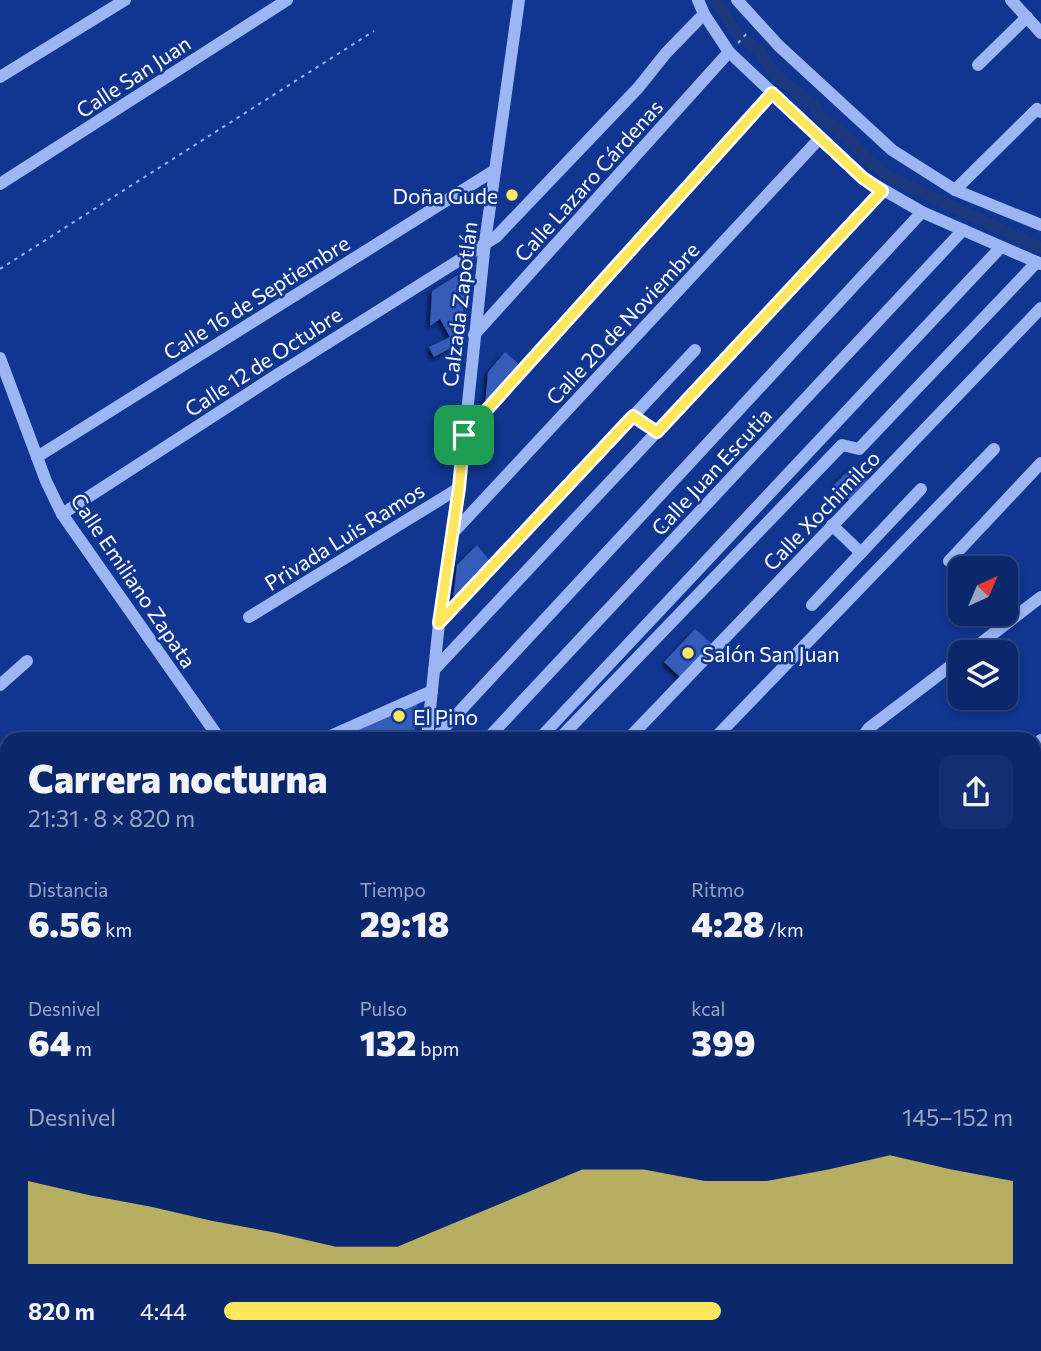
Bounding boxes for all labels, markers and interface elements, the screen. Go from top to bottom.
street label: Calle San Juan [71,30,195,122]
street label: Calle Lazaro Cárdenas [509,94,667,266]
place label: Doña Gude [393,183,498,208]
marker: Doña Gude [504,187,520,203]
street label: Calzada Zapotlán [436,220,482,388]
street label: Calle 16 de Septiembre [158,230,354,364]
street label: Calle 20 de Noviembre [540,237,704,409]
street label: Calle 12 de Octubre [180,301,346,421]
street label: Calle Juan Escutia [646,402,776,540]
pin [434,405,494,465]
icon: arrive [445,416,483,454]
street label: Calle Xochimilco [757,445,885,575]
street label: Privada Luis Ramos [260,477,428,595]
street label: Calle Emiliano Zapata [66,488,202,672]
north arrow [948,556,1018,626]
map controls [948,556,1018,710]
button: layers [948,640,1018,710]
place label: Salón San Juan [702,641,839,666]
marker: Salón San Juan [680,645,696,661]
place label: El Pino [413,704,478,729]
marker: El Pino [391,708,407,724]
text: Carrera nocturna [28,754,328,801]
button: share [939,755,1013,829]
text: 21:31 · 8 × 820 m [28,804,195,832]
text: Distancia [28,878,108,901]
text: Tiempo [360,878,426,901]
text: Ritmo [691,878,745,901]
text: 6.56 [28,901,102,944]
text: 29:18 [360,901,449,944]
text: 4:28 [691,901,765,944]
text: km [102,918,132,941]
text: /km [765,918,804,941]
text: Desnivel [28,997,101,1020]
text: Pulso [360,997,407,1020]
text: kcal [691,997,725,1020]
text: 64 [28,1020,72,1063]
text: 132 [360,1020,417,1063]
text: 399 [691,1020,756,1063]
text: m [72,1037,92,1060]
text: bpm [417,1037,459,1060]
text: Desnivel [28,1103,116,1131]
text: 145–152 m [902,1103,1013,1131]
text: 820 m [28,1297,95,1325]
text: 4:44 [140,1297,187,1325]

